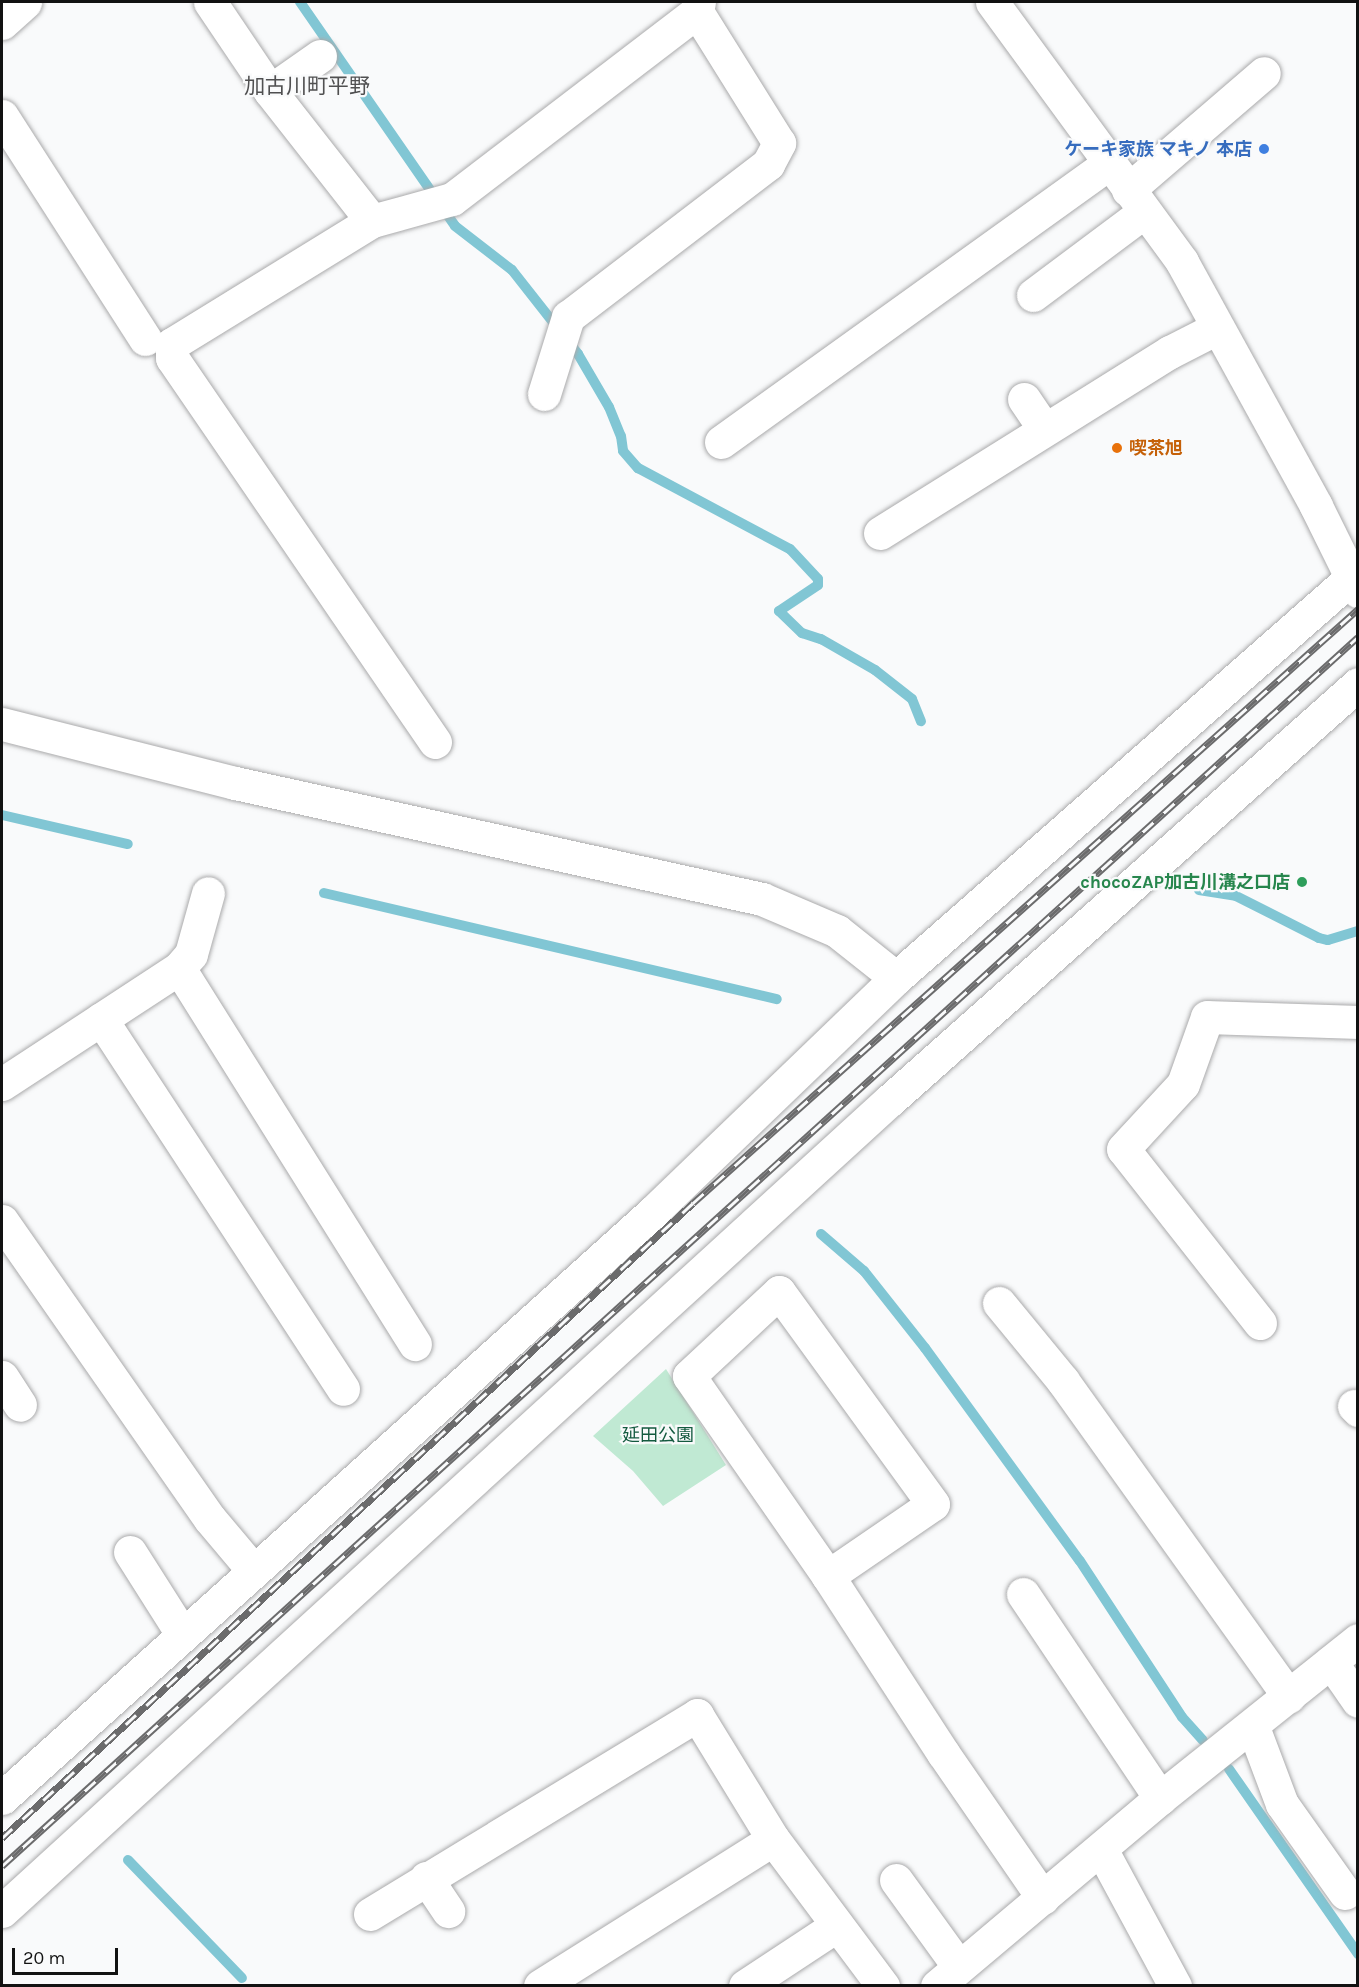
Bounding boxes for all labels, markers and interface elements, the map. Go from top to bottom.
district label: 加古川町平野 [244,73,370,99]
place label: ケーキ家族 マキノ 本店 [1063,138,1252,160]
marker: ケーキ家族 マキノ 本店 [1257,142,1271,156]
place label: 喫茶旭 [1129,437,1183,459]
marker: 喫茶旭 [1110,441,1124,455]
place label: chocoZAP加古川溝之口店 [1080,871,1290,893]
marker: chocoZAP加古川溝之口店 [1295,875,1309,889]
park label: 延田公園 [622,1424,694,1446]
scale bar [15,1936,122,1974]
text: 20 m [23,1947,65,1969]

